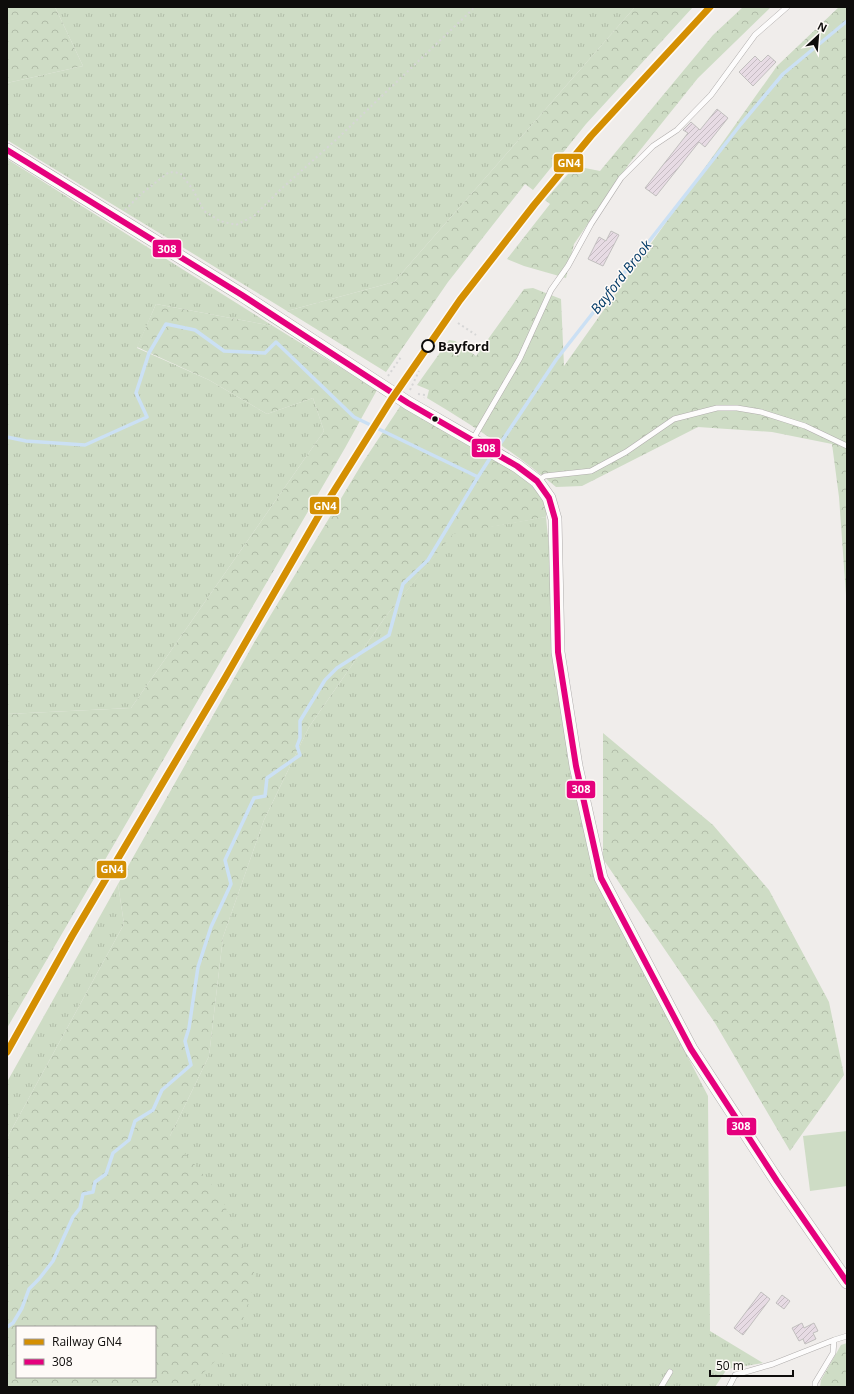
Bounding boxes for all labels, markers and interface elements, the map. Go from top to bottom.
north arrow [798,16,838,56]
text: N [815,18,830,35]
line badge: GN4 [553,153,584,173]
text: GN4 [557,155,581,170]
water label: Bayford Brook [586,235,656,318]
line badge: 308 [152,239,182,258]
text: 308 [158,241,176,256]
place label: Bayford [438,337,489,355]
marker: Bayford [421,339,435,353]
unlabelled marker [430,414,440,424]
line badge: 308 [471,438,501,458]
text: 308 [477,440,495,455]
line badge: GN4 [309,496,340,515]
text: GN4 [313,498,337,513]
line badge: 308 [566,780,596,799]
text: 308 [572,781,590,796]
line badge: GN4 [96,860,127,879]
text: GN4 [100,861,124,876]
line badge: 308 [726,1117,757,1136]
text: 308 [732,1118,750,1133]
legend [16,1326,156,1378]
text: Railway GN4 [52,1333,122,1350]
scale bar [710,1352,793,1378]
text: 308 [52,1353,73,1370]
text: 50 m [716,1357,744,1374]

